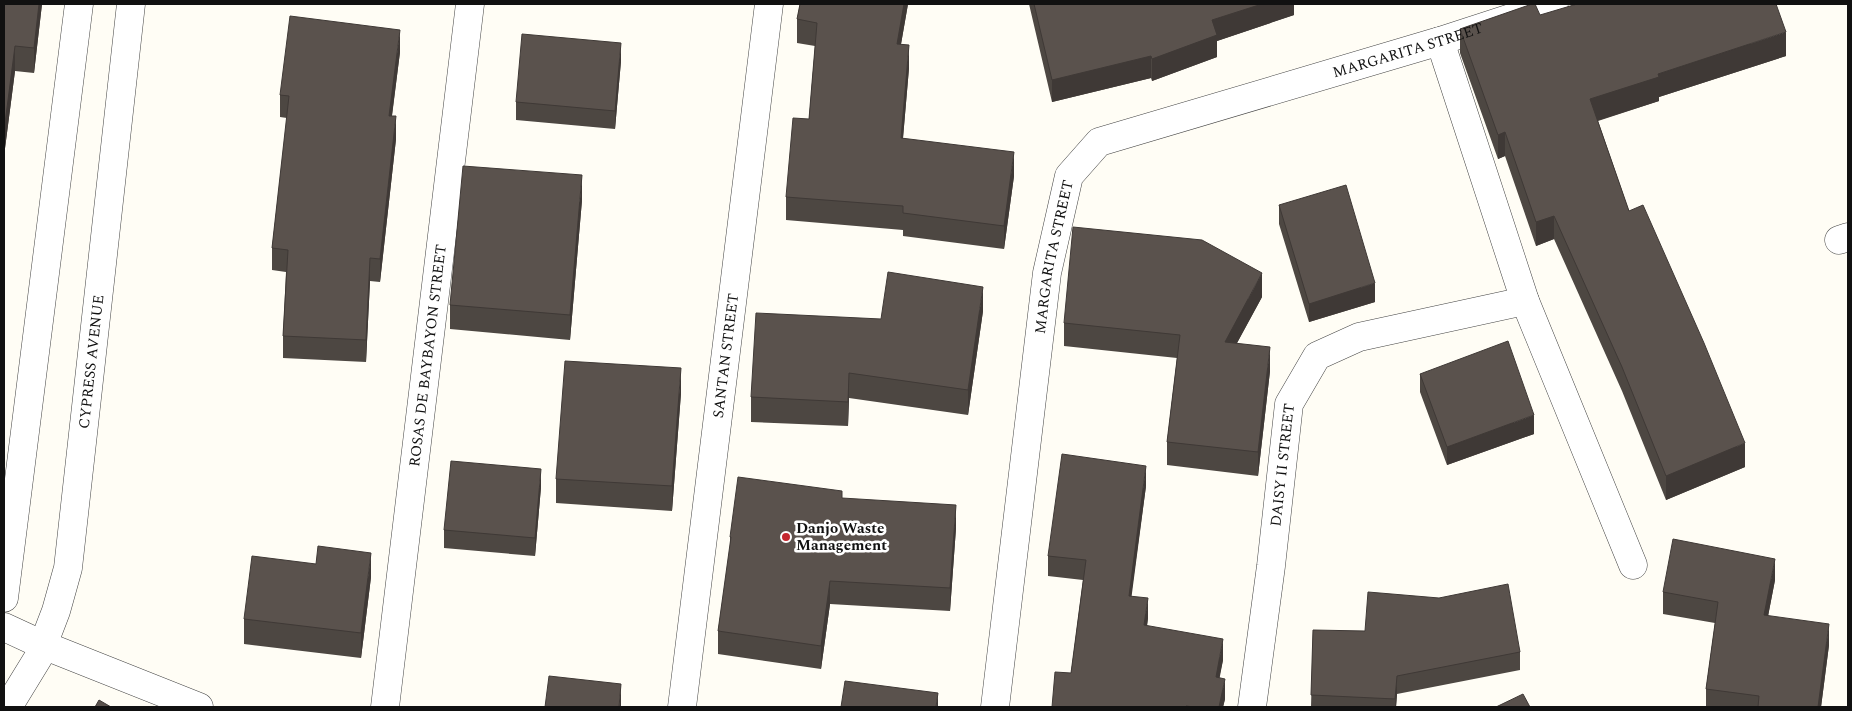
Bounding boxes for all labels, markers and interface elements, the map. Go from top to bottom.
street label: MARGARITA STREET [1330,17,1486,84]
street label: MARGARITA STREET [1029,178,1080,335]
street label: ROSAS DE BAYBAYON STREET [403,243,453,468]
street label: SANTAN STREET [707,292,745,419]
street label: CYPRESS AVENUE [73,293,110,430]
street label: DAISY II STREET [1264,402,1301,528]
place label: Danjo Waste Management [796,517,887,557]
marker: Danjo Waste Management [780,531,792,543]

